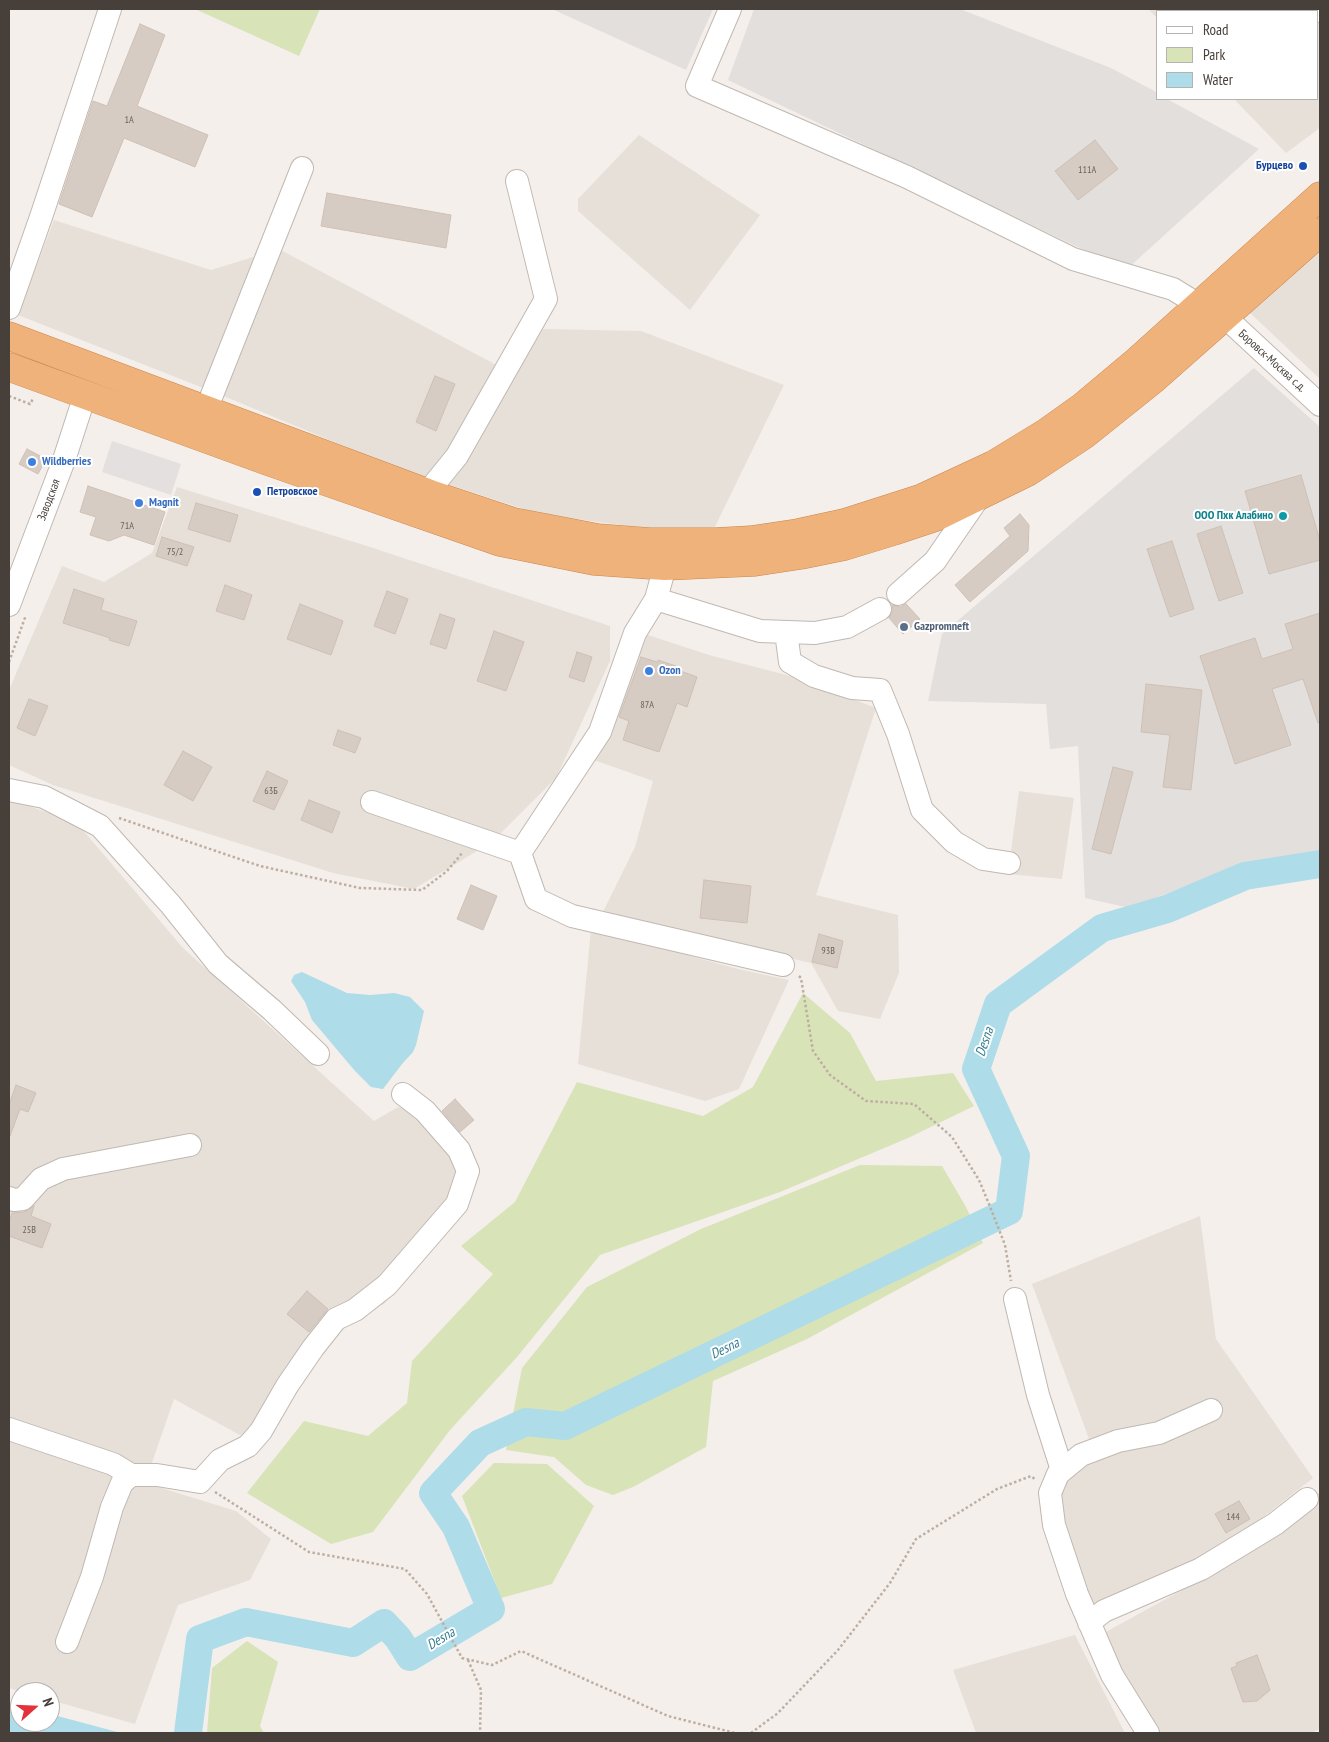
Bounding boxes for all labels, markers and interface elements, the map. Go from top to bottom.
legend [1156,10,1319,100]
text: Road [1203,20,1229,39]
text: Park [1203,45,1225,64]
text: Water [1203,70,1233,89]
house number: 1А [124,114,134,126]
place label: Бурцево [1256,159,1293,173]
marker: Бурцево [1297,160,1309,172]
house number: 111А [1078,164,1096,176]
street label: Боровск-Москва с.д. [1235,327,1309,395]
place label: Wildberries [42,455,91,469]
marker: Wildberries [26,456,38,468]
street label: Заводская [34,477,64,523]
place label: Петровское [267,485,318,499]
marker: Петровское [251,486,263,498]
place label: Magnit [149,496,179,510]
marker: Magnit [133,497,145,509]
place label: ООО Пхк Алабино [1194,509,1273,523]
marker: ООО Пхк Алабино [1277,510,1289,522]
house number: 71А [120,520,134,532]
house number: 75/2 [167,546,183,558]
place label: Gazpromneft [914,620,969,634]
marker: Gazpromneft [898,621,910,633]
place label: Ozon [659,664,681,678]
marker: Ozon [643,665,655,677]
house number: 87А [640,699,654,711]
house number: 63Б [264,785,278,797]
house number: 93В [821,945,835,957]
water label: Desna [972,1025,998,1059]
house number: 25В [22,1224,36,1236]
water label: Desna [708,1335,742,1363]
house number: 144 [1226,1511,1240,1523]
water label: Desna [424,1624,458,1654]
north arrow [10,1682,60,1732]
text: N [38,1696,58,1709]

